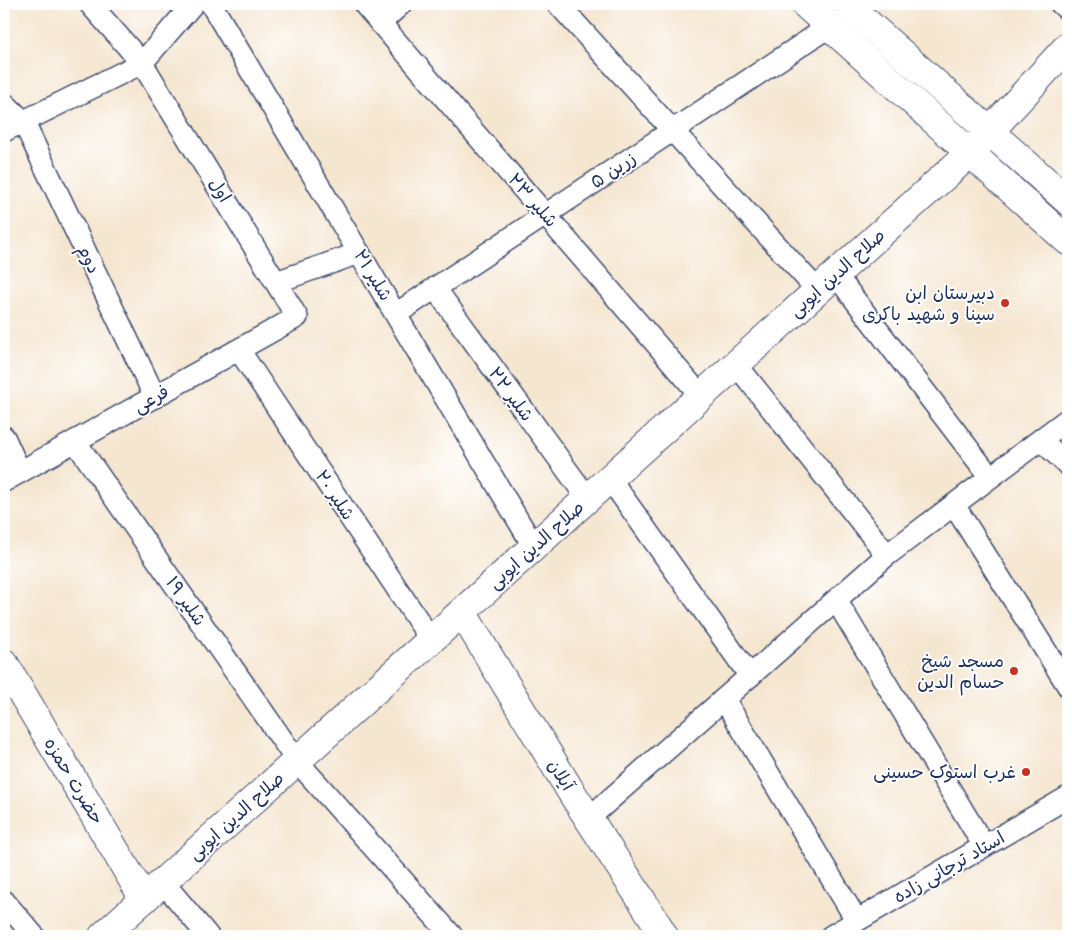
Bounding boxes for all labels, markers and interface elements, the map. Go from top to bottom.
street label: زرین ۵ [585,145,640,193]
street label: شلیر ۲۳ [504,167,564,232]
street label: اول [204,173,238,206]
street label: صلاح الدین ایوبی [783,223,890,323]
street label: دوم [70,240,107,278]
street label: شلیر ۲۱ [349,244,399,305]
place label: دبیرستان ابن سینا و شهید باکری [862,280,995,325]
marker: دبیرستان ابن سینا و شهید باکری [999,297,1011,309]
street label: شلیر ۲۲ [484,361,540,425]
street label: فرعی [128,379,173,418]
street label: شلیر ۲۰ [311,465,361,524]
street label: صلاح الدین ایوبی [482,495,589,595]
street label: شلیر ۱۹ [161,571,213,630]
place label: مسجد شیخ حسام الدین [917,648,1004,696]
marker: مسجد شیخ حسام الدین [1008,665,1020,677]
street label: حضرت حمزه [39,732,110,829]
street label: آیلان [543,754,582,796]
place label: غرب استوک حسینی [873,759,1016,783]
street label: صلاح الدین ایوبی [182,766,289,866]
marker: غرب استوک حسینی [1020,766,1032,778]
street label: استاد ترجانی زاده [888,825,1009,908]

